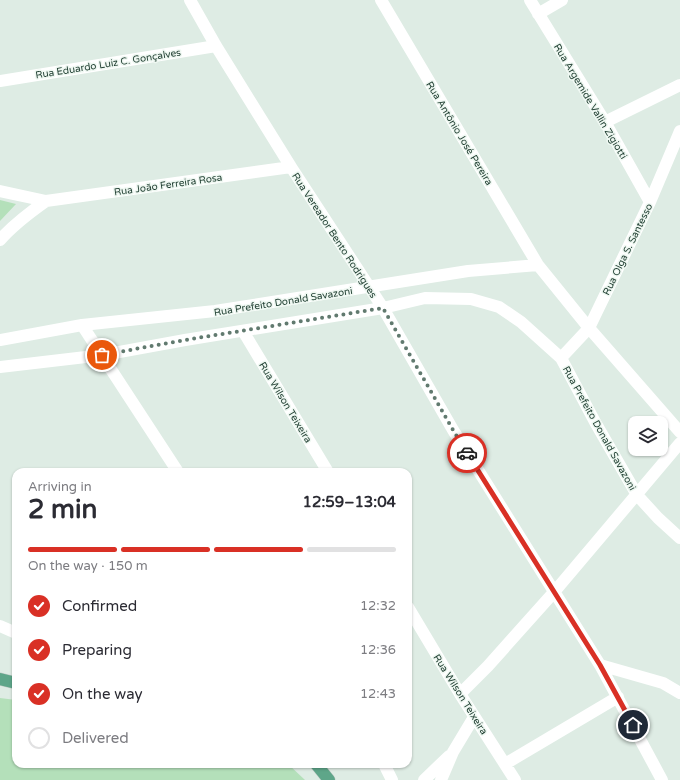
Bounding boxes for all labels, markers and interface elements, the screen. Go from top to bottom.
street label: Rua Argemide Vallin Zigiotti [551,42,629,161]
street label: Rua Eduardo Luiz C. Gonçalves [34,47,182,81]
street label: Rua Antônio José Pereira [423,79,495,188]
street label: Rua João Ferreira Rosa [113,171,223,199]
street label: Rua Vereador Bento Rodrigues [289,171,379,301]
street label: Rua Olga S. Santesso [600,202,655,297]
street label: Rua Prefeito Donald Savazoni [213,285,353,319]
pin [85,338,119,372]
icon: bag [91,344,113,366]
street label: Rua Wilson Teixeira [256,360,314,445]
street label: Rua Prefeito Donald Savazoni [560,364,638,493]
map controls [628,416,668,456]
button: layers [628,416,668,456]
courier [447,433,487,473]
icon: car [456,442,478,464]
text: Arriving in [28,479,92,495]
text: 12:59–13:04 [303,493,396,511]
text: 2 min [28,494,97,525]
text: On the way · 150 m [28,558,148,574]
icon: check [28,595,50,617]
text: Confirmed [62,597,137,615]
text: 12:32 [360,598,396,614]
icon: check [28,639,50,661]
text: Preparing [62,641,132,659]
text: 12:36 [360,642,396,658]
street label: Rua Wilson Teixeira [431,652,490,737]
icon: check [28,683,50,705]
text: On the way [62,685,142,703]
text: 12:43 [360,686,396,702]
pin [616,708,650,742]
icon: home [622,714,644,736]
text: Delivered [62,729,129,747]

